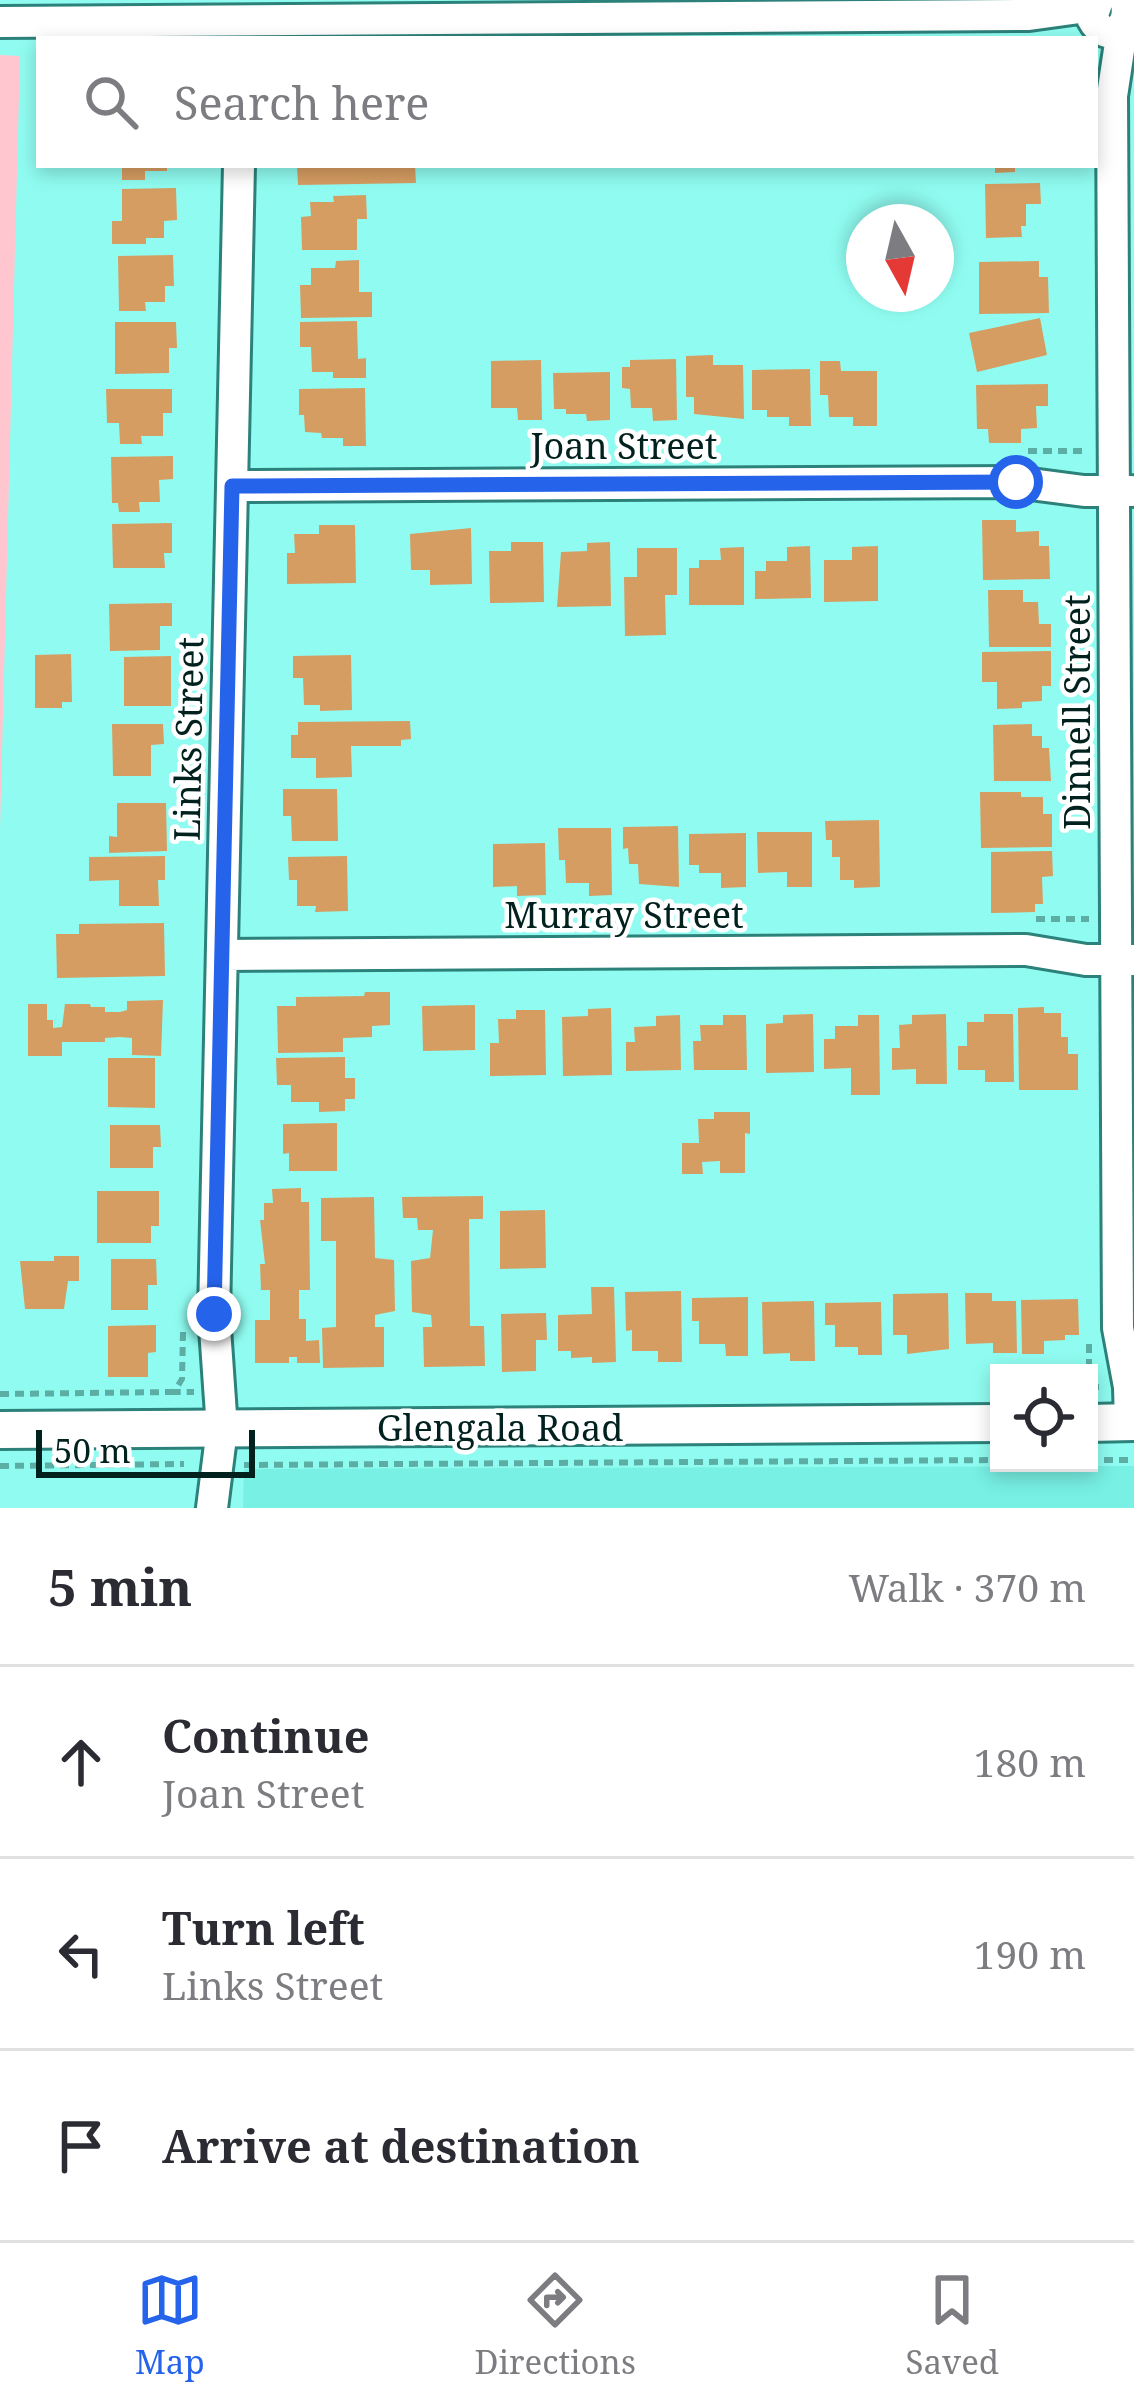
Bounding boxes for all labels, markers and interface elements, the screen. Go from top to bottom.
search box [36,36,1098,168]
icon: search [78,69,144,135]
text: Search here [174,72,429,133]
north arrow [846,204,954,312]
street label: Joan Street [530,421,717,470]
route start [989,455,1043,509]
street label: Dinnell Street [1052,594,1101,830]
street label: Links Street [162,636,214,842]
street label: Murray Street [504,890,744,939]
route end [187,1287,241,1341]
map controls [990,1364,1098,1472]
button: locate [990,1364,1098,1472]
street label: Glengala Road [377,1403,623,1452]
scale bar [36,1424,255,1477]
text: 50 m [54,1428,131,1473]
text: 5 min [48,1551,192,1621]
text: Walk · 370 m [849,1560,1086,1613]
text: Continue [162,1705,370,1766]
icon: ahead [48,1729,114,1795]
text: 180 m [974,1735,1086,1788]
text: Joan Street [162,1766,364,1819]
text: Turn left [162,1897,365,1958]
icon: left [48,1921,114,1987]
text: 190 m [974,1927,1086,1980]
text: Links Street [162,1958,383,2011]
icon: arrive [48,2113,114,2179]
text: Arrive at destination [162,2115,640,2176]
tab: Map [135,2267,205,2384]
tab: Directions [474,2267,636,2384]
tab: Saved [906,2267,999,2384]

